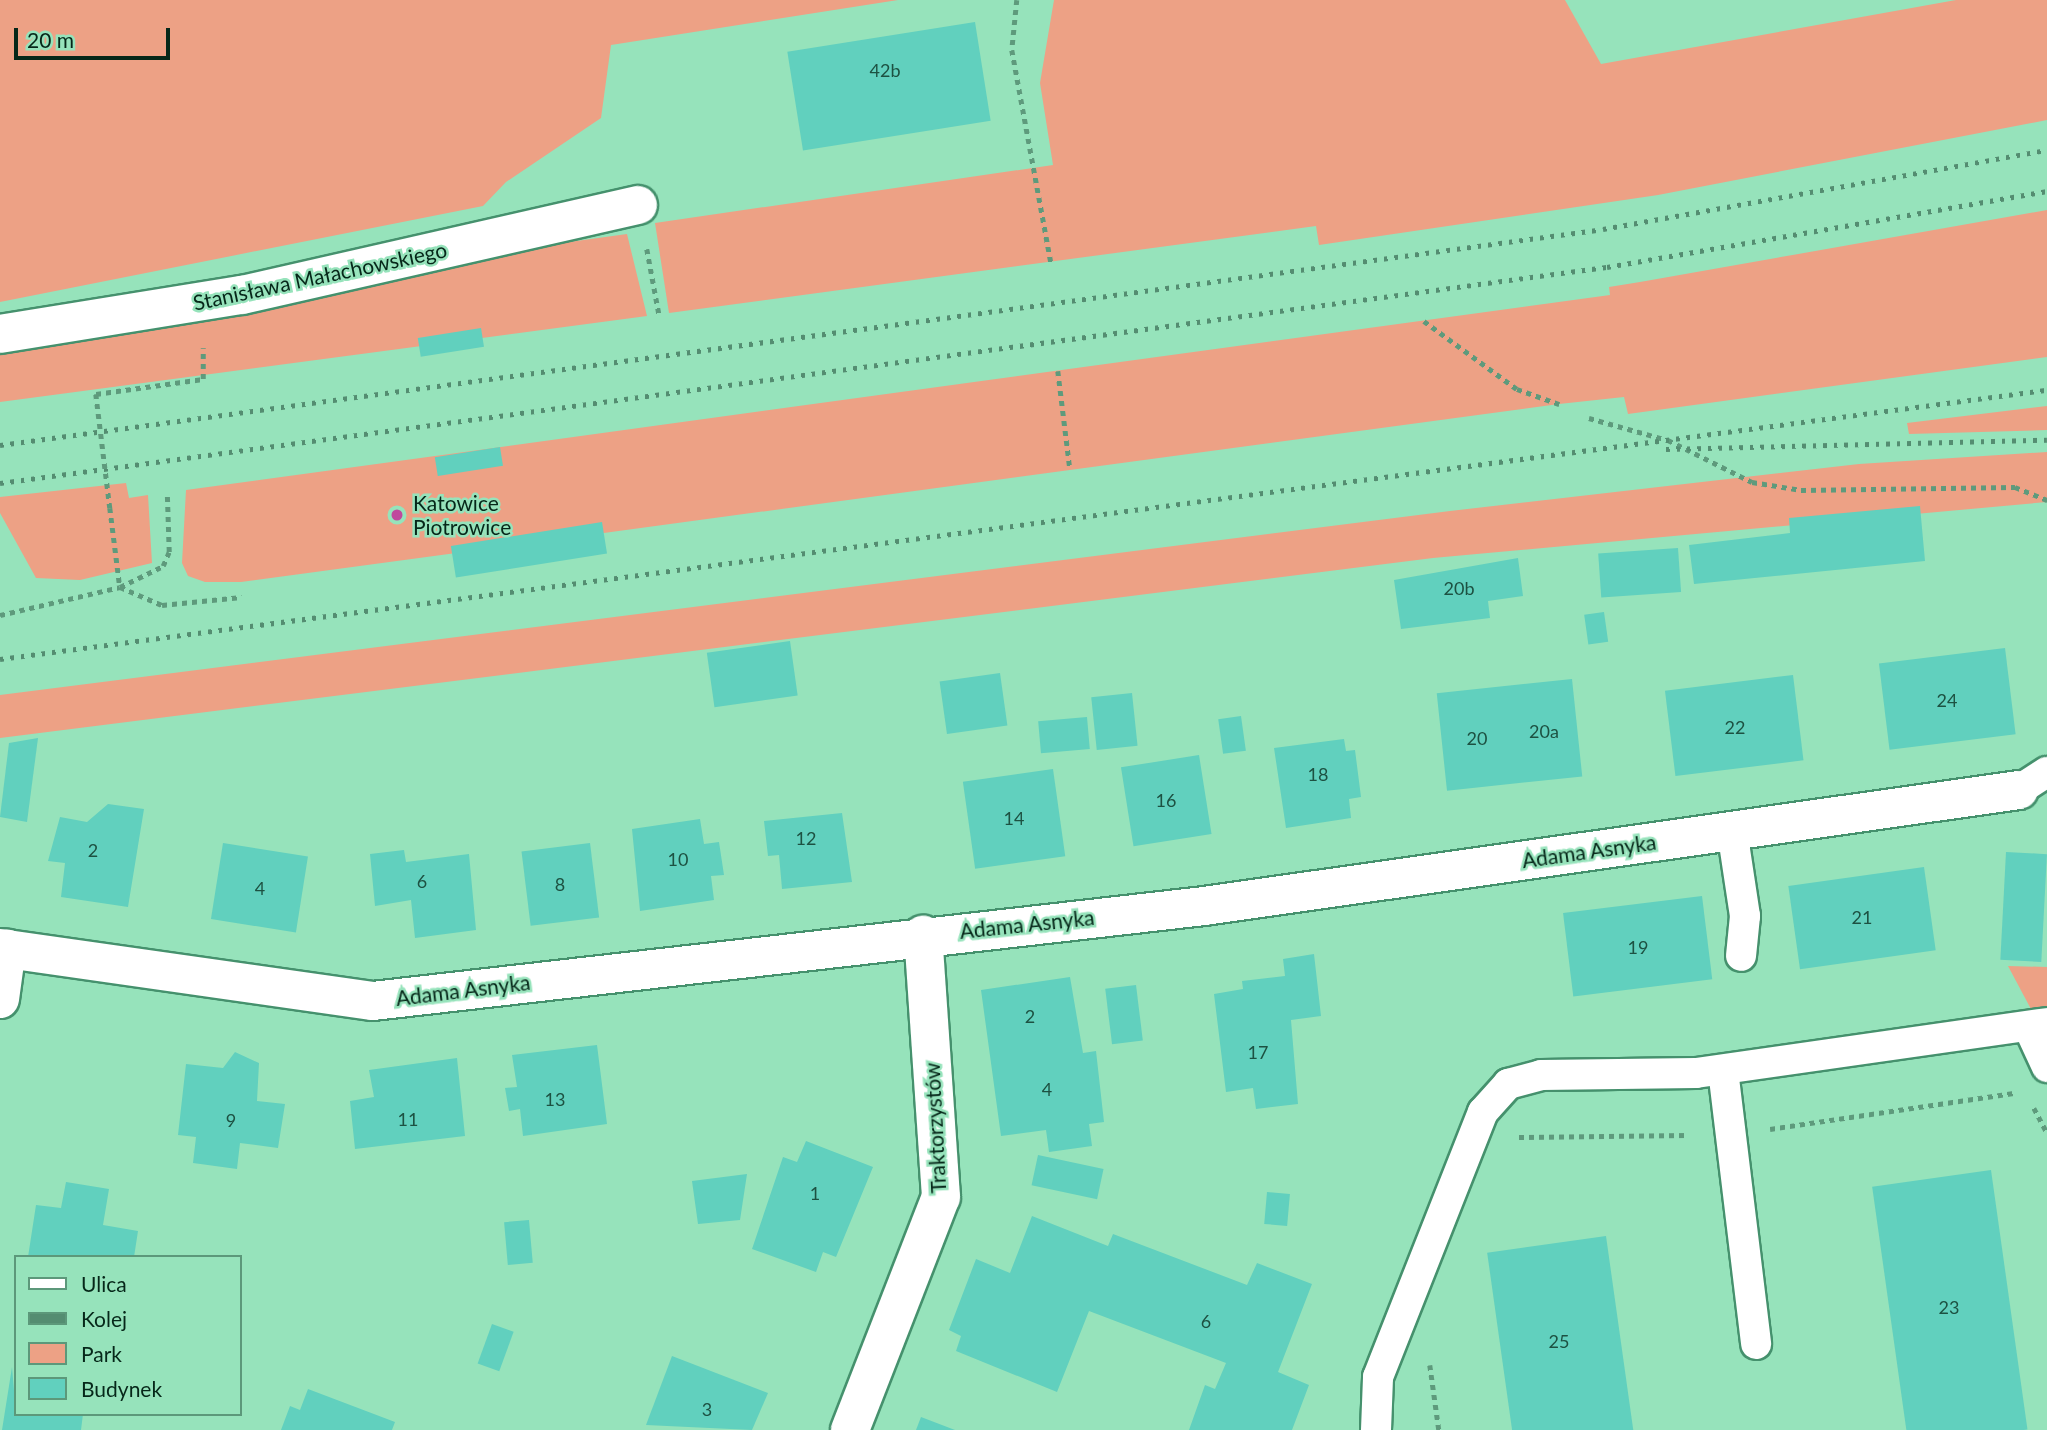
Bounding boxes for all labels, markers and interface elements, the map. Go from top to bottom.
scale bar [18,14,173,58]
text: 20 m [27,27,74,52]
house number: 42b [870,59,900,81]
street label: Stanisława Małachowskiego [191,237,449,315]
place label: Katowice Piotrowice [413,490,511,540]
marker: Katowice Piotrowice [387,505,407,525]
house number: 20b [1444,577,1474,599]
house number: 24 [1937,689,1957,711]
house number: 22 [1725,716,1745,738]
house number: 20a [1529,720,1559,742]
house number: 20 [1467,727,1487,749]
house number: 18 [1308,763,1328,785]
house number: 16 [1156,789,1176,811]
house number: 14 [1004,807,1024,829]
house number: 12 [796,827,816,849]
street label: Adama Asnyka [1520,829,1658,873]
house number: 2 [88,839,98,861]
house number: 10 [668,848,688,870]
house number: 6 [417,870,427,892]
house number: 8 [555,873,565,895]
house number: 4 [255,877,265,899]
street label: Adama Asnyka [958,904,1096,944]
house number: 21 [1852,906,1872,928]
house number: 19 [1628,936,1648,958]
street label: Adama Asnyka [394,969,532,1011]
house number: 2 [1025,1005,1035,1027]
house number: 17 [1248,1041,1268,1063]
street label: Traktorzystów [919,1062,951,1194]
house number: 4 [1042,1078,1052,1100]
house number: 13 [545,1088,565,1110]
house number: 11 [398,1108,418,1130]
house number: 9 [226,1109,236,1131]
house number: 1 [810,1182,820,1204]
legend [14,1255,242,1416]
text: Ulica [81,1271,127,1296]
house number: 23 [1939,1296,1959,1318]
text: Kolej [81,1306,127,1331]
house number: 6 [1201,1310,1211,1332]
house number: 25 [1549,1330,1569,1352]
text: Park [81,1341,122,1366]
text: Budynek [81,1376,162,1401]
house number: 3 [702,1398,712,1420]

